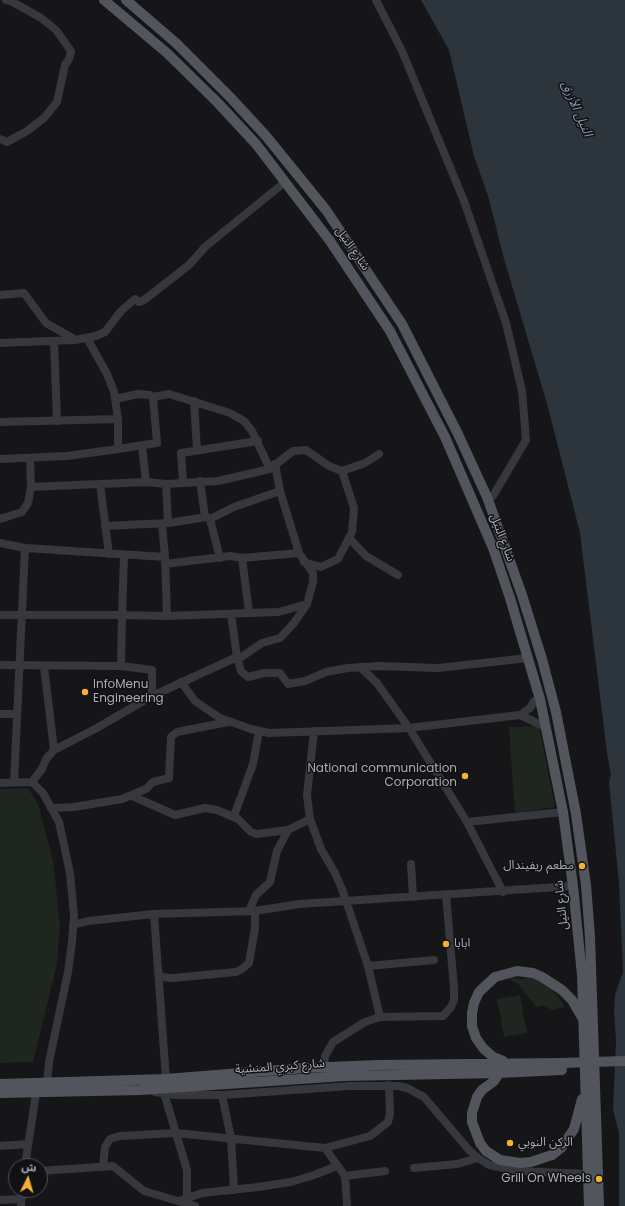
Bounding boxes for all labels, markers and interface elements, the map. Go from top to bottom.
water label: النيل الأزرق [557,79,595,139]
street label: شارع النيل [332,224,372,274]
street label: شارع النيل [486,512,518,564]
place label: InfoMenu Engineering [93,678,164,706]
marker: InfoMenu Engineering [80,687,90,697]
place label: National communication Corporation [307,762,457,790]
marker: National communication Corporation [460,771,470,781]
place label: مطعم ريفيندال [503,859,574,873]
marker: مطعم ريفيندال [577,861,587,871]
street label: شارع النيل [552,879,572,931]
place label: ابابا [454,937,470,951]
marker: ابابا [441,939,451,949]
street label: شارع كبري المنشية [234,1057,326,1077]
place label: الركن النوبي [518,1136,573,1150]
marker: الركن النوبي [505,1138,515,1148]
north arrow [8,1158,48,1198]
text: ش [21,1158,37,1176]
place label: Grill On Wheels [501,1172,591,1186]
marker: Grill On Wheels [594,1174,604,1184]

